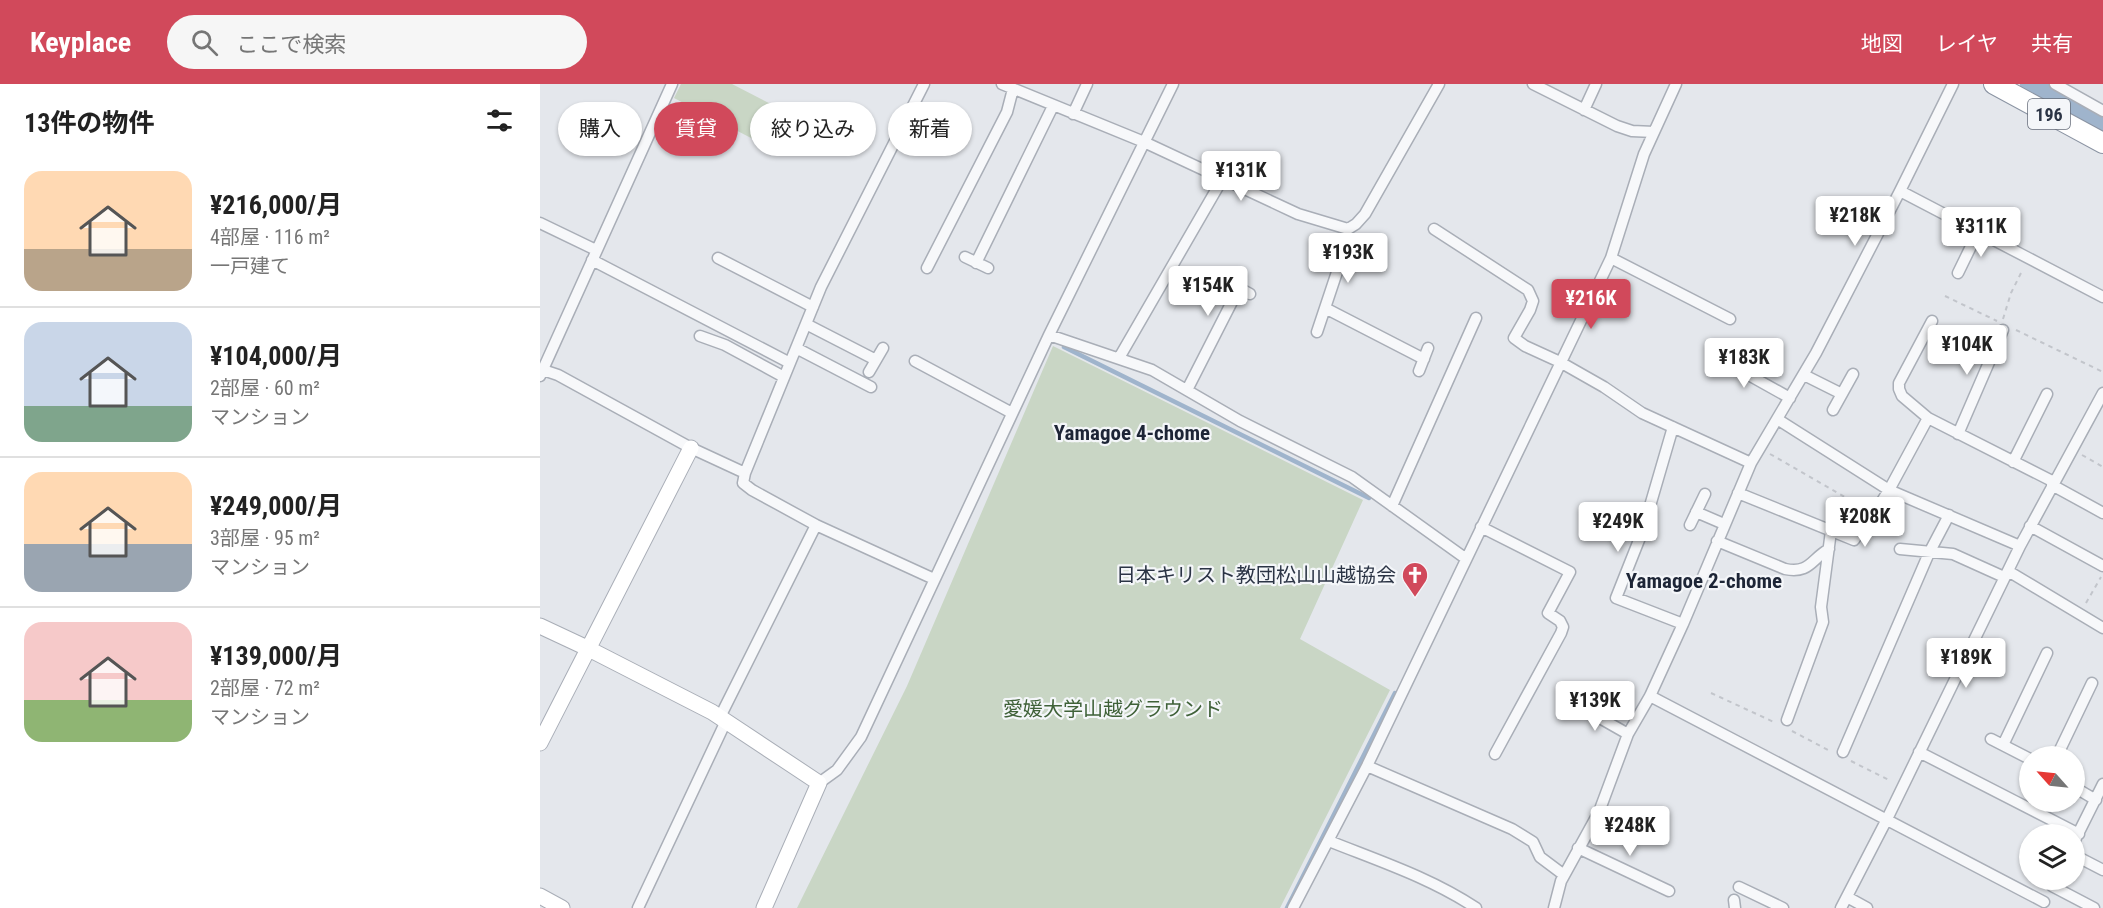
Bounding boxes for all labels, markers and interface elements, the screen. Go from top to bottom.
search box [167,15,587,69]
text: Keyplace [30,26,131,59]
icon: search [188,26,221,59]
text: ここで検索 [236,32,346,57]
text: 地図 [1861,32,1903,56]
text: レイヤ [1936,32,1998,56]
text: 共有 [2031,32,2073,56]
road number: 196 [2028,99,2070,129]
chip: 購入 [558,102,642,156]
chip: 賃貸 [654,102,738,156]
chip: 絞り込み [750,102,876,156]
chip: 新着 [888,102,972,156]
icon: filters [483,104,516,137]
text: 13件の物件 [24,108,154,138]
pin: ¥131K [1199,151,1283,202]
text: ¥131K [1216,158,1266,182]
text: ¥216,000/月 [210,190,342,220]
icon: home [72,195,144,267]
pin: ¥218K [1813,196,1897,247]
text: ¥218K [1830,203,1880,227]
pin: ¥311K [1939,207,2023,258]
text: ¥311K [1956,214,2006,238]
text: 4部屋 · 116 m² [210,225,330,249]
pin: ¥193K [1306,233,1390,284]
text: ¥193K [1323,240,1373,264]
text: 一戸建て [210,254,290,278]
pin: ¥154K [1166,266,1250,317]
text: ¥154K [1183,273,1233,297]
pin: ¥216K [1549,279,1633,330]
text: ¥216K [1566,286,1616,310]
pin: ¥104K [1925,325,2009,376]
text: ¥104K [1942,332,1992,356]
pin: ¥183K [1702,338,1786,389]
text: ¥104,000/月 [210,341,342,371]
text: ¥183K [1719,345,1769,369]
icon: home [72,346,144,418]
text: 2部屋 · 60 m² [210,376,320,400]
text: マンション [210,405,310,429]
district label: Yamagoe 4-chome [1054,421,1210,445]
text: ¥249,000/月 [210,491,342,521]
icon: home [72,496,144,568]
pin: ¥208K [1823,497,1907,548]
pin: ¥249K [1576,502,1660,553]
text: ¥208K [1840,504,1890,528]
text: ¥249K [1593,509,1643,533]
text: 3部屋 · 95 m² [210,526,320,550]
text: マンション [210,555,310,579]
church icon: 日本キリスト教団松山山越協会 [1400,560,1430,598]
place label: 日本キリスト教団松山山越協会 [1116,563,1396,587]
district label: Yamagoe 2-chome [1626,569,1782,593]
pin: ¥189K [1924,638,2008,689]
text: ¥139,000/月 [210,641,342,671]
text: ¥189K [1941,645,1991,669]
icon: home [72,646,144,718]
text: 2部屋 · 72 m² [210,676,320,700]
pin: ¥139K [1553,681,1637,732]
text: ¥139K [1570,688,1620,712]
park label: 愛媛大学山越グラウンド [1003,697,1223,721]
text: マンション [210,705,310,729]
north arrow [2019,746,2085,812]
map controls [2019,746,2085,890]
pin: ¥248K [1588,806,1672,857]
text: ¥248K [1605,813,1655,837]
button: layers [2019,824,2085,890]

